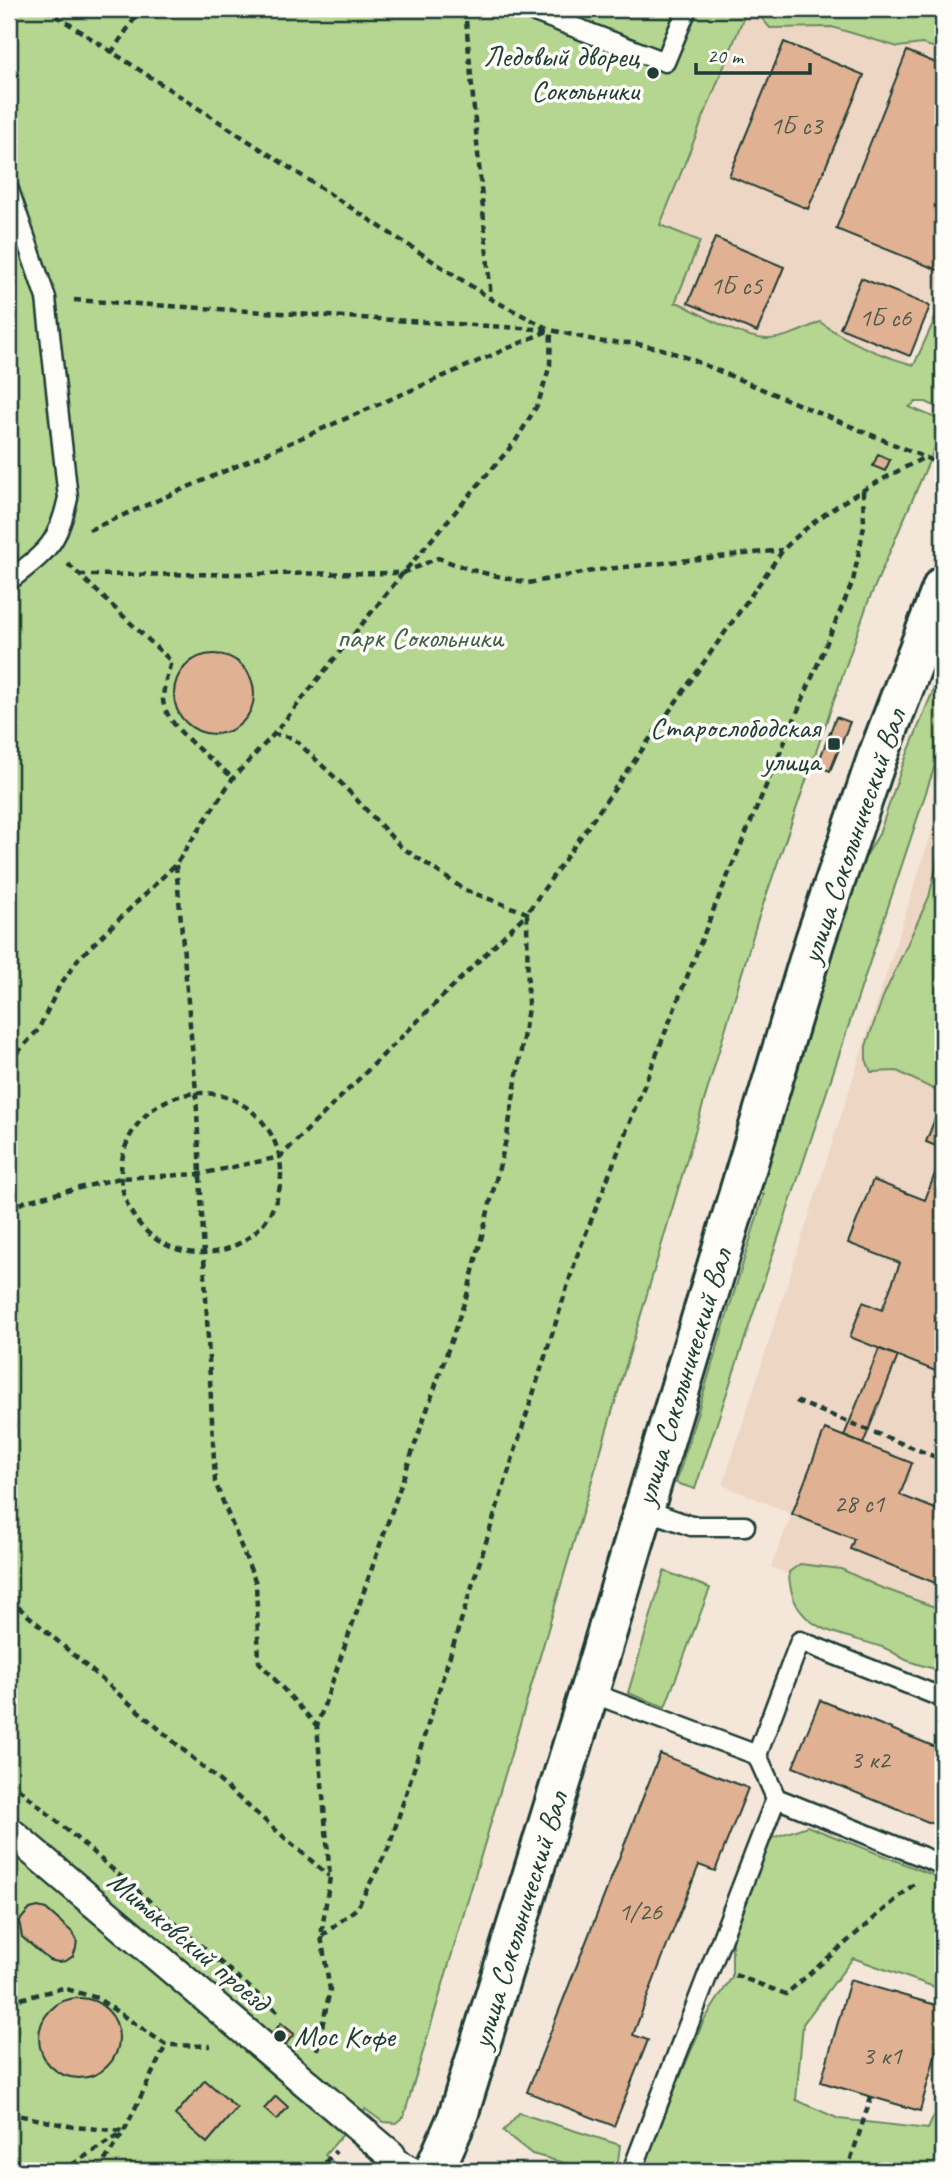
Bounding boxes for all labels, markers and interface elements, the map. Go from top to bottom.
scale bar [696,32,810,76]
place label: Ледовый дворец Сокольники [484,37,641,109]
text: 20 m [707,43,745,69]
marker: Ледовый дворец Сокольники [645,65,661,81]
house number: 1Б с3 [770,109,824,142]
house number: 1Б с5 [710,269,763,302]
house number: 1Б с6 [859,301,912,334]
park label: парк Сокольники [337,618,505,656]
street label: улица Сокольнический Вал [791,702,915,970]
place label: Старослободская улица [650,708,823,780]
marker: Старослободская улица [826,736,842,752]
street label: улица Сокольнический Вал [625,1242,741,1512]
house number: 28 с1 [834,1487,886,1520]
house number: 3 к2 [850,1743,892,1776]
street label: улица Сокольнический Вал [461,1785,577,2055]
street label: Митьковский проезд [100,1862,280,2022]
house number: 1/26 [618,1895,663,1928]
place label: Мос Кофе [294,2017,397,2055]
marker: Мос Кофе [272,2028,288,2044]
house number: 3 к1 [862,2039,903,2072]

